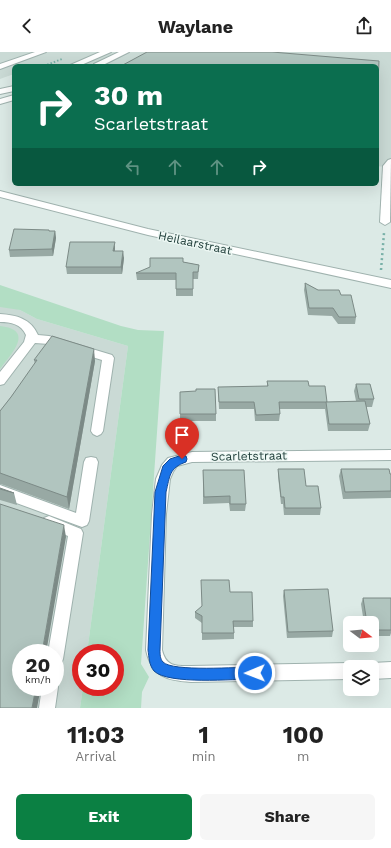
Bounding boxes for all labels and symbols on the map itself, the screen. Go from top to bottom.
street label: Heilaarstraat [157,228,233,258]
pin [165,418,199,459]
street label: Scarletstraat [211,448,287,464]
north arrow [343,616,379,652]
speed limit sign: 30 [72,644,124,696]
position arrow [234,652,276,694]

